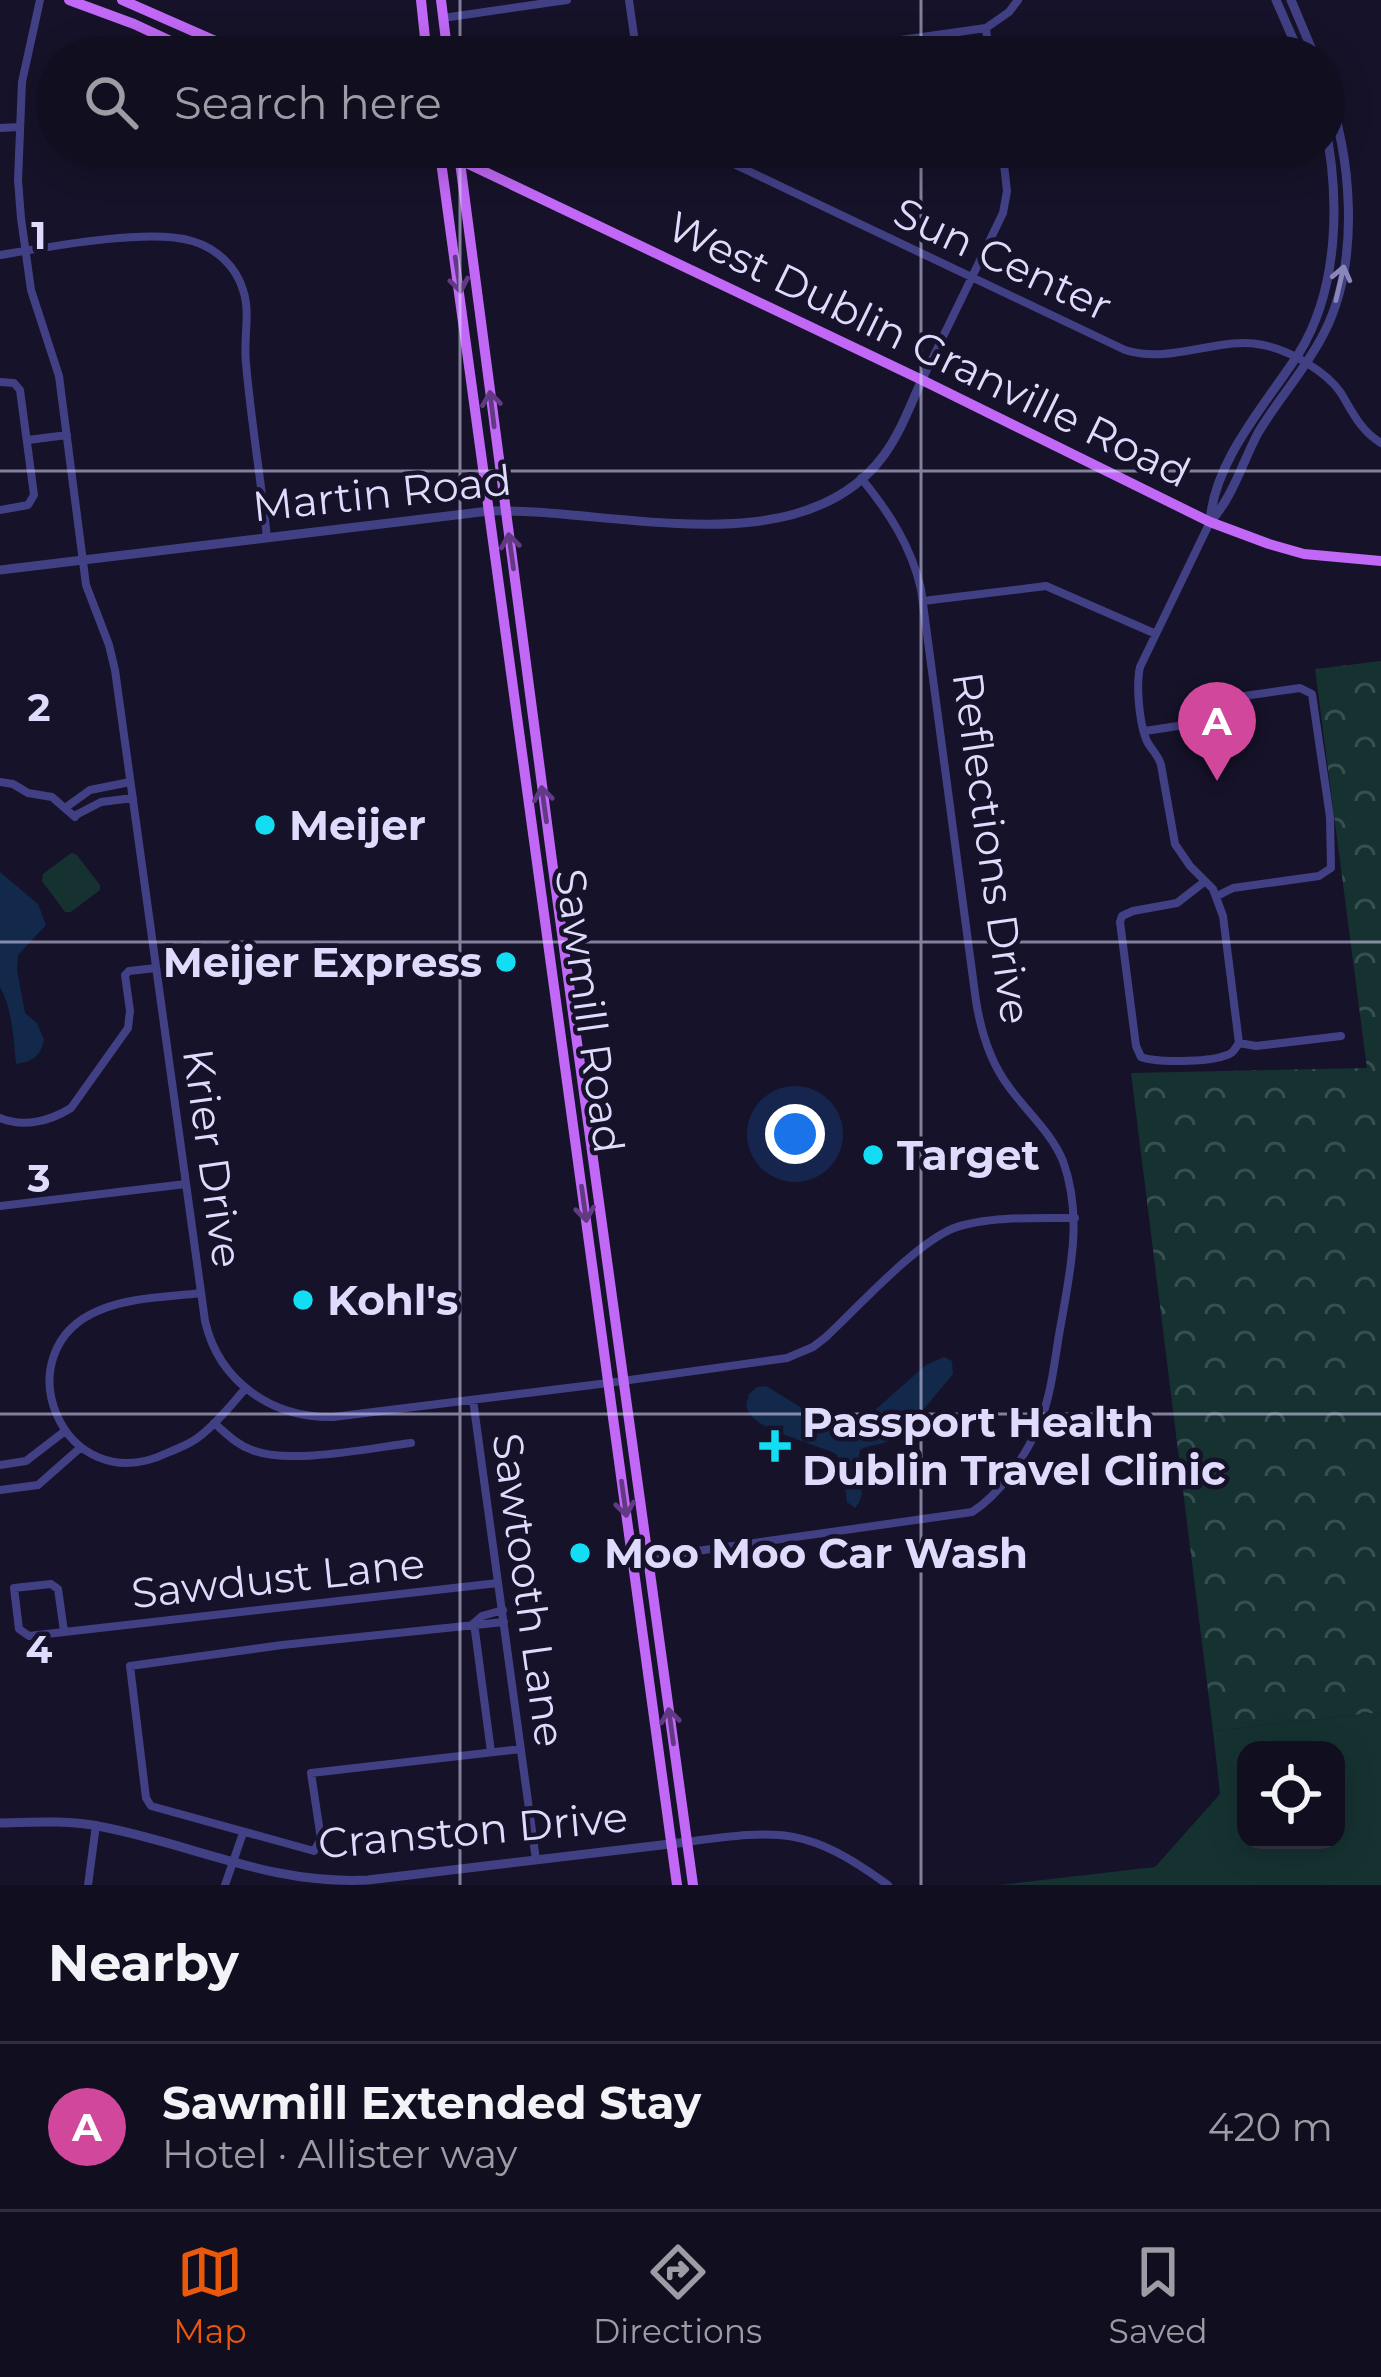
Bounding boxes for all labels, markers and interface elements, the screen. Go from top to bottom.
search box [36,36,1345,168]
icon: search [78,69,144,135]
text: Search here [174,75,442,130]
street label: Sun Center [886,186,1120,332]
street label: West Dublin Granville Road [659,200,1199,498]
text: 1 [31,211,47,259]
one-way arrow [447,255,470,294]
one-way arrow [1329,264,1352,302]
one-way arrow [480,390,503,429]
street label: Martin Road [250,454,514,532]
one-way arrow [499,532,521,571]
street label: Reflections Drive [942,669,1042,1027]
pin: A [1178,682,1256,781]
text: 2 [27,683,51,731]
one-way arrow [532,785,555,824]
place label: Meijer [289,799,426,851]
marker: Meijer [252,812,278,838]
street label: Sawmill Road [544,866,636,1156]
place label: Meijer Express [163,936,482,988]
marker: Meijer Express [493,949,519,975]
street label: Krier Drive [172,1045,254,1271]
your location [765,1104,825,1164]
place label: Target [897,1129,1040,1181]
marker: Target [860,1142,886,1168]
text: 3 [26,1154,51,1202]
one-way arrow [573,1184,595,1223]
place label: Kohl's [327,1274,458,1326]
marker: Kohl's [290,1287,316,1313]
place label: Passport Health Dublin Travel Clinic [802,1396,1226,1496]
street label: Sawtooth Lane [481,1430,577,1750]
marker: Passport Health Dublin Travel Clinic [759,1430,791,1462]
one-way arrow [613,1479,636,1518]
place label: Moo Moo Car Wash [604,1527,1028,1579]
street label: Sawdust Lane [129,1537,427,1619]
marker: Moo Moo Car Wash [567,1540,593,1566]
text: 4 [26,1625,53,1673]
one-way arrow [660,1708,682,1747]
map controls [1237,1741,1345,1849]
button: locate [1237,1741,1345,1849]
street label: Cranston Drive [316,1791,630,1869]
text: Nearby [48,1932,239,1994]
text: Sawmill Extended Stay [162,2075,701,2130]
text: A [72,2103,102,2151]
text: 420 m [1208,2103,1333,2151]
text: Hotel · Allister way [162,2130,517,2178]
tab: Map [173,2239,247,2351]
tab: Directions [593,2239,762,2351]
tab: Saved [1109,2239,1208,2351]

